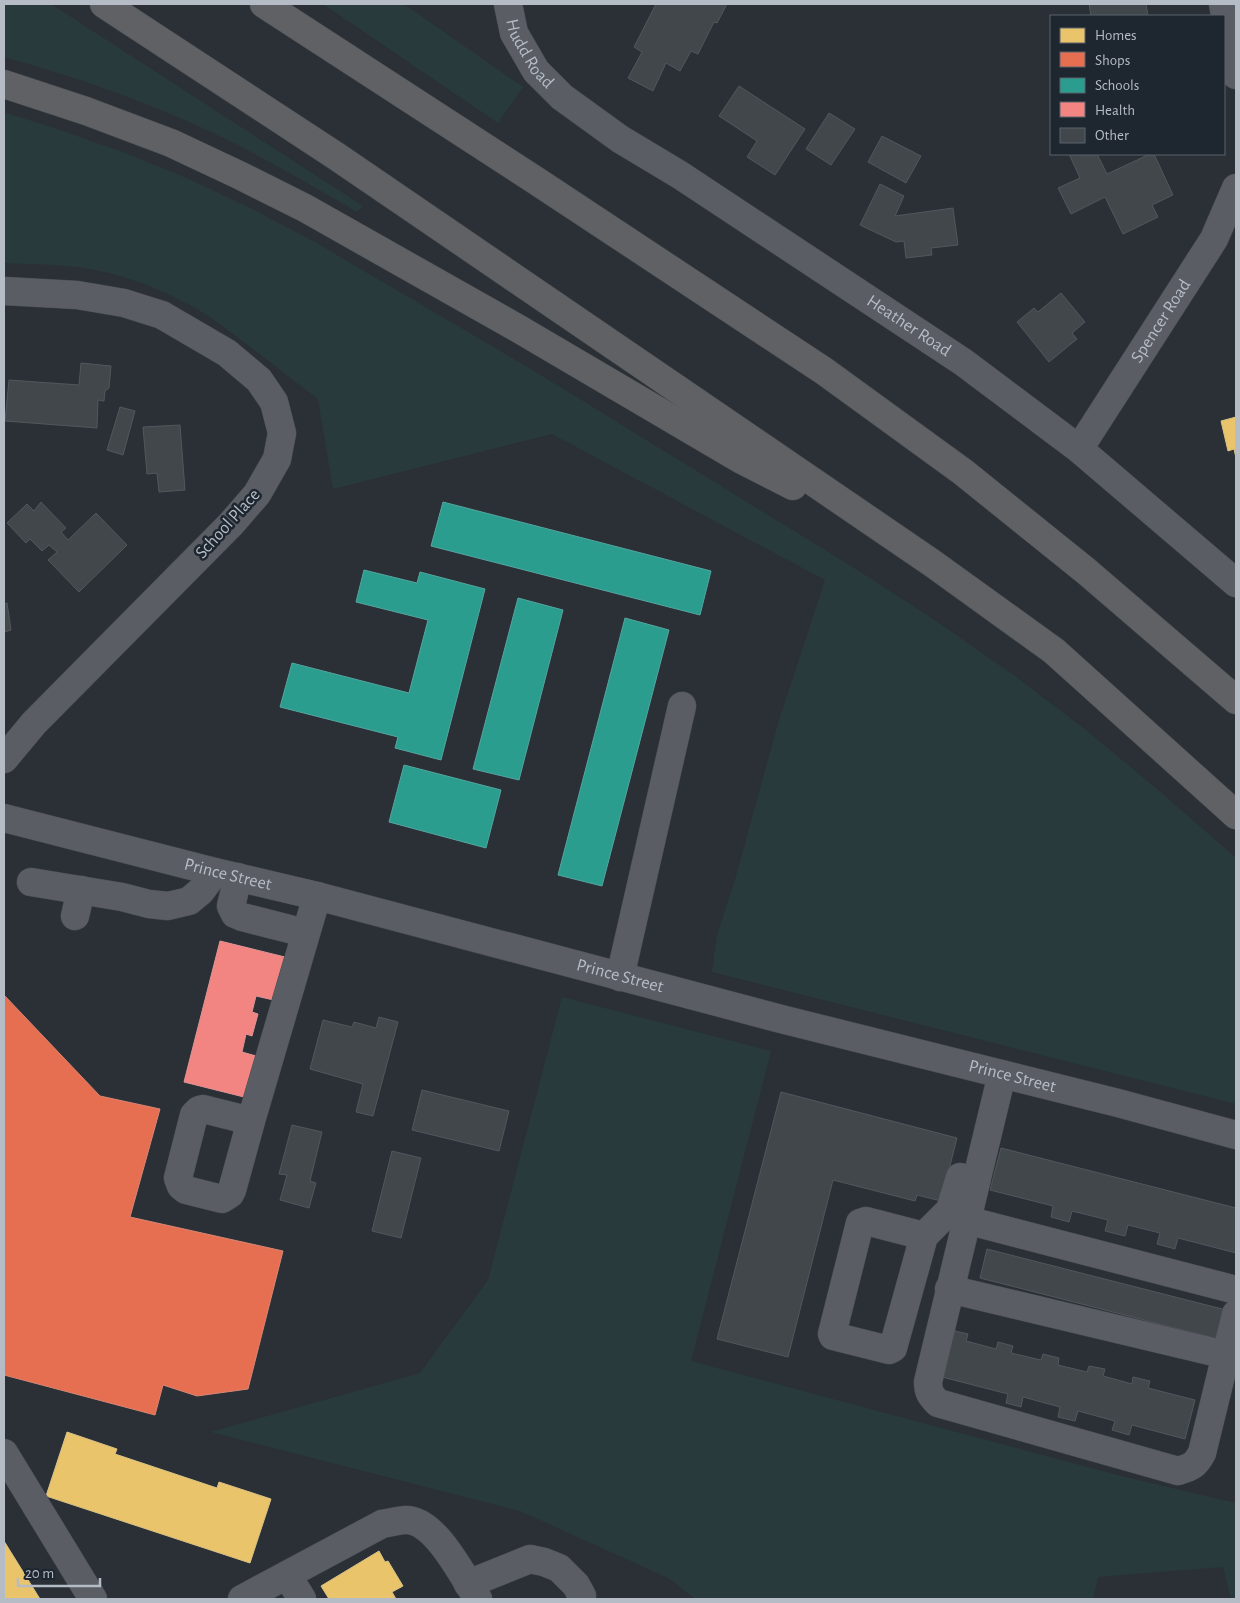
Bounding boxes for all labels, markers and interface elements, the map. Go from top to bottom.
legend [1050,15,1225,155]
street label: Hudd Road [502,17,557,92]
text: Homes [1095,28,1137,43]
text: Shops [1095,53,1130,68]
text: Schools [1095,78,1139,93]
text: Health [1095,103,1135,118]
text: Other [1095,128,1129,143]
street label: Spencer Road [1128,276,1194,366]
street label: Heather Road [863,292,954,360]
street label: School Place [192,486,264,562]
street label: Prince Street [182,855,274,894]
street label: Prince Street [575,956,666,996]
street label: Prince Street [967,1057,1058,1096]
scale bar [18,1556,100,1588]
text: 20 m [25,1566,54,1581]

